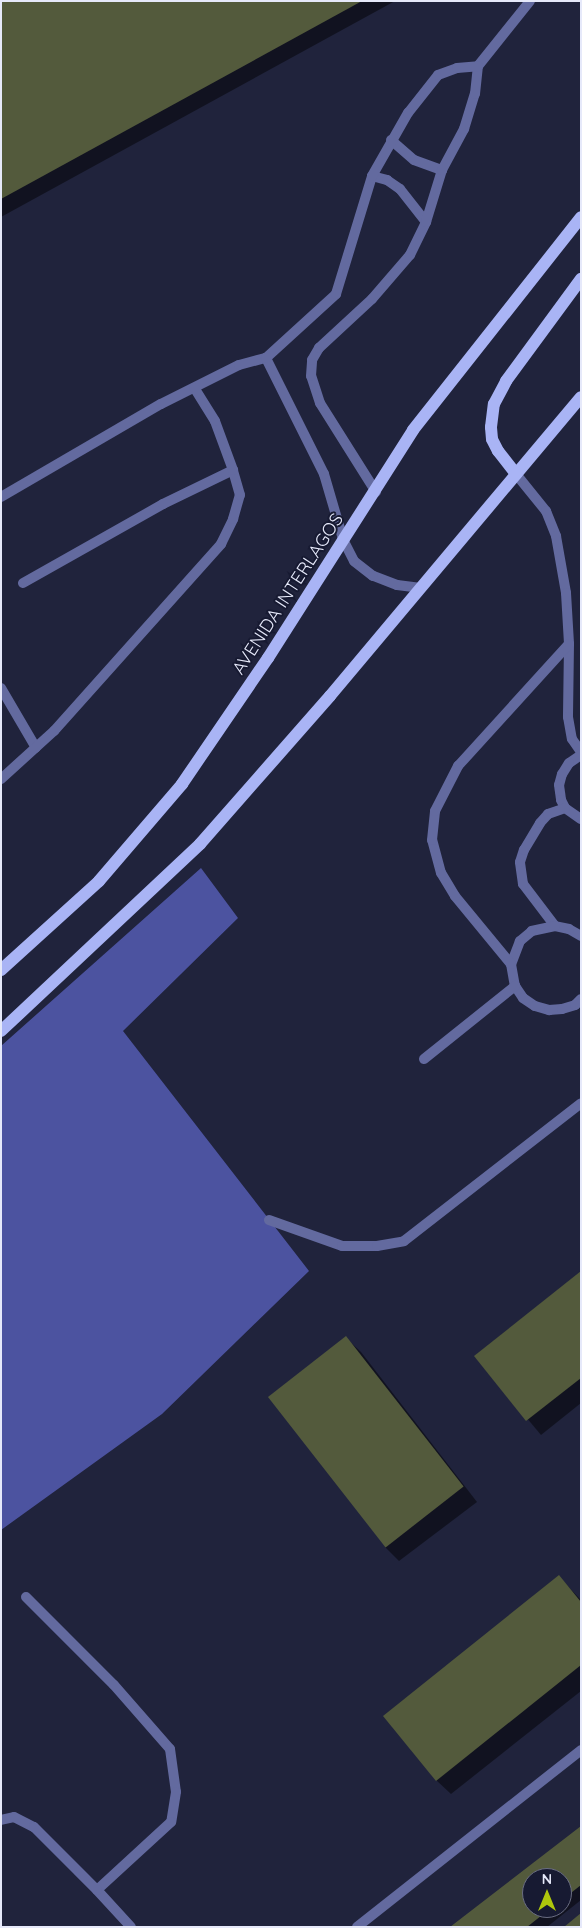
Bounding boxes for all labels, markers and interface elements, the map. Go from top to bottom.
street label: AVENIDA INTERLAGOS [228,509,348,679]
north arrow [522,1868,572,1918]
text: N [542,1870,552,1888]

